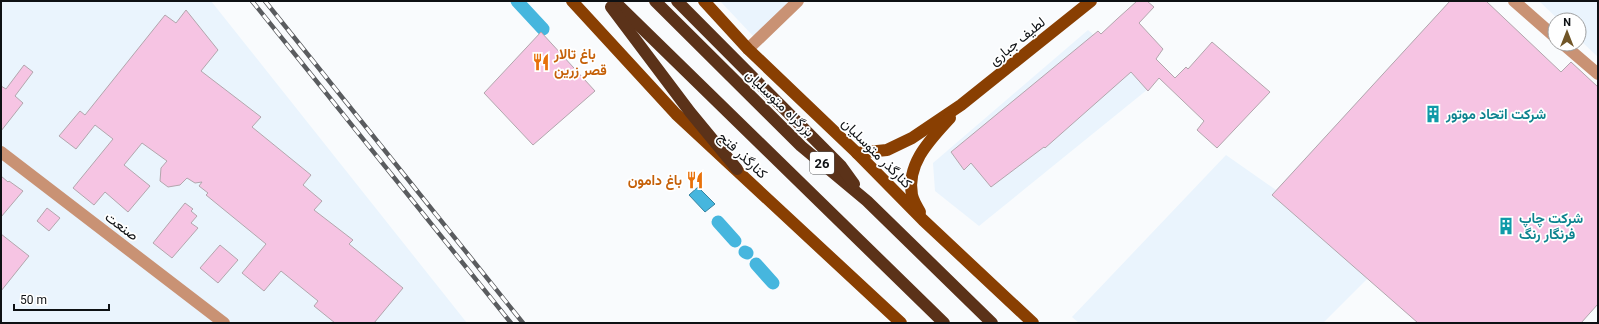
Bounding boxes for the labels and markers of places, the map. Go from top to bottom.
place label: باغ تالار قصر زرین [553,46,607,79]
restaurant icon: باغ تالار قصر زرین [531,52,551,72]
building icon: شرکت اتحاد موتور [1423,104,1443,124]
place label: شرکت اتحاد موتور [1445,106,1546,123]
restaurant icon: باغ دامون [685,170,705,190]
place label: باغ دامون [628,172,682,190]
place label: شرکت چاپ فرنگار رنگ [1519,210,1583,243]
building icon: شرکت چاپ فرنگار رنگ [1496,216,1516,236]

